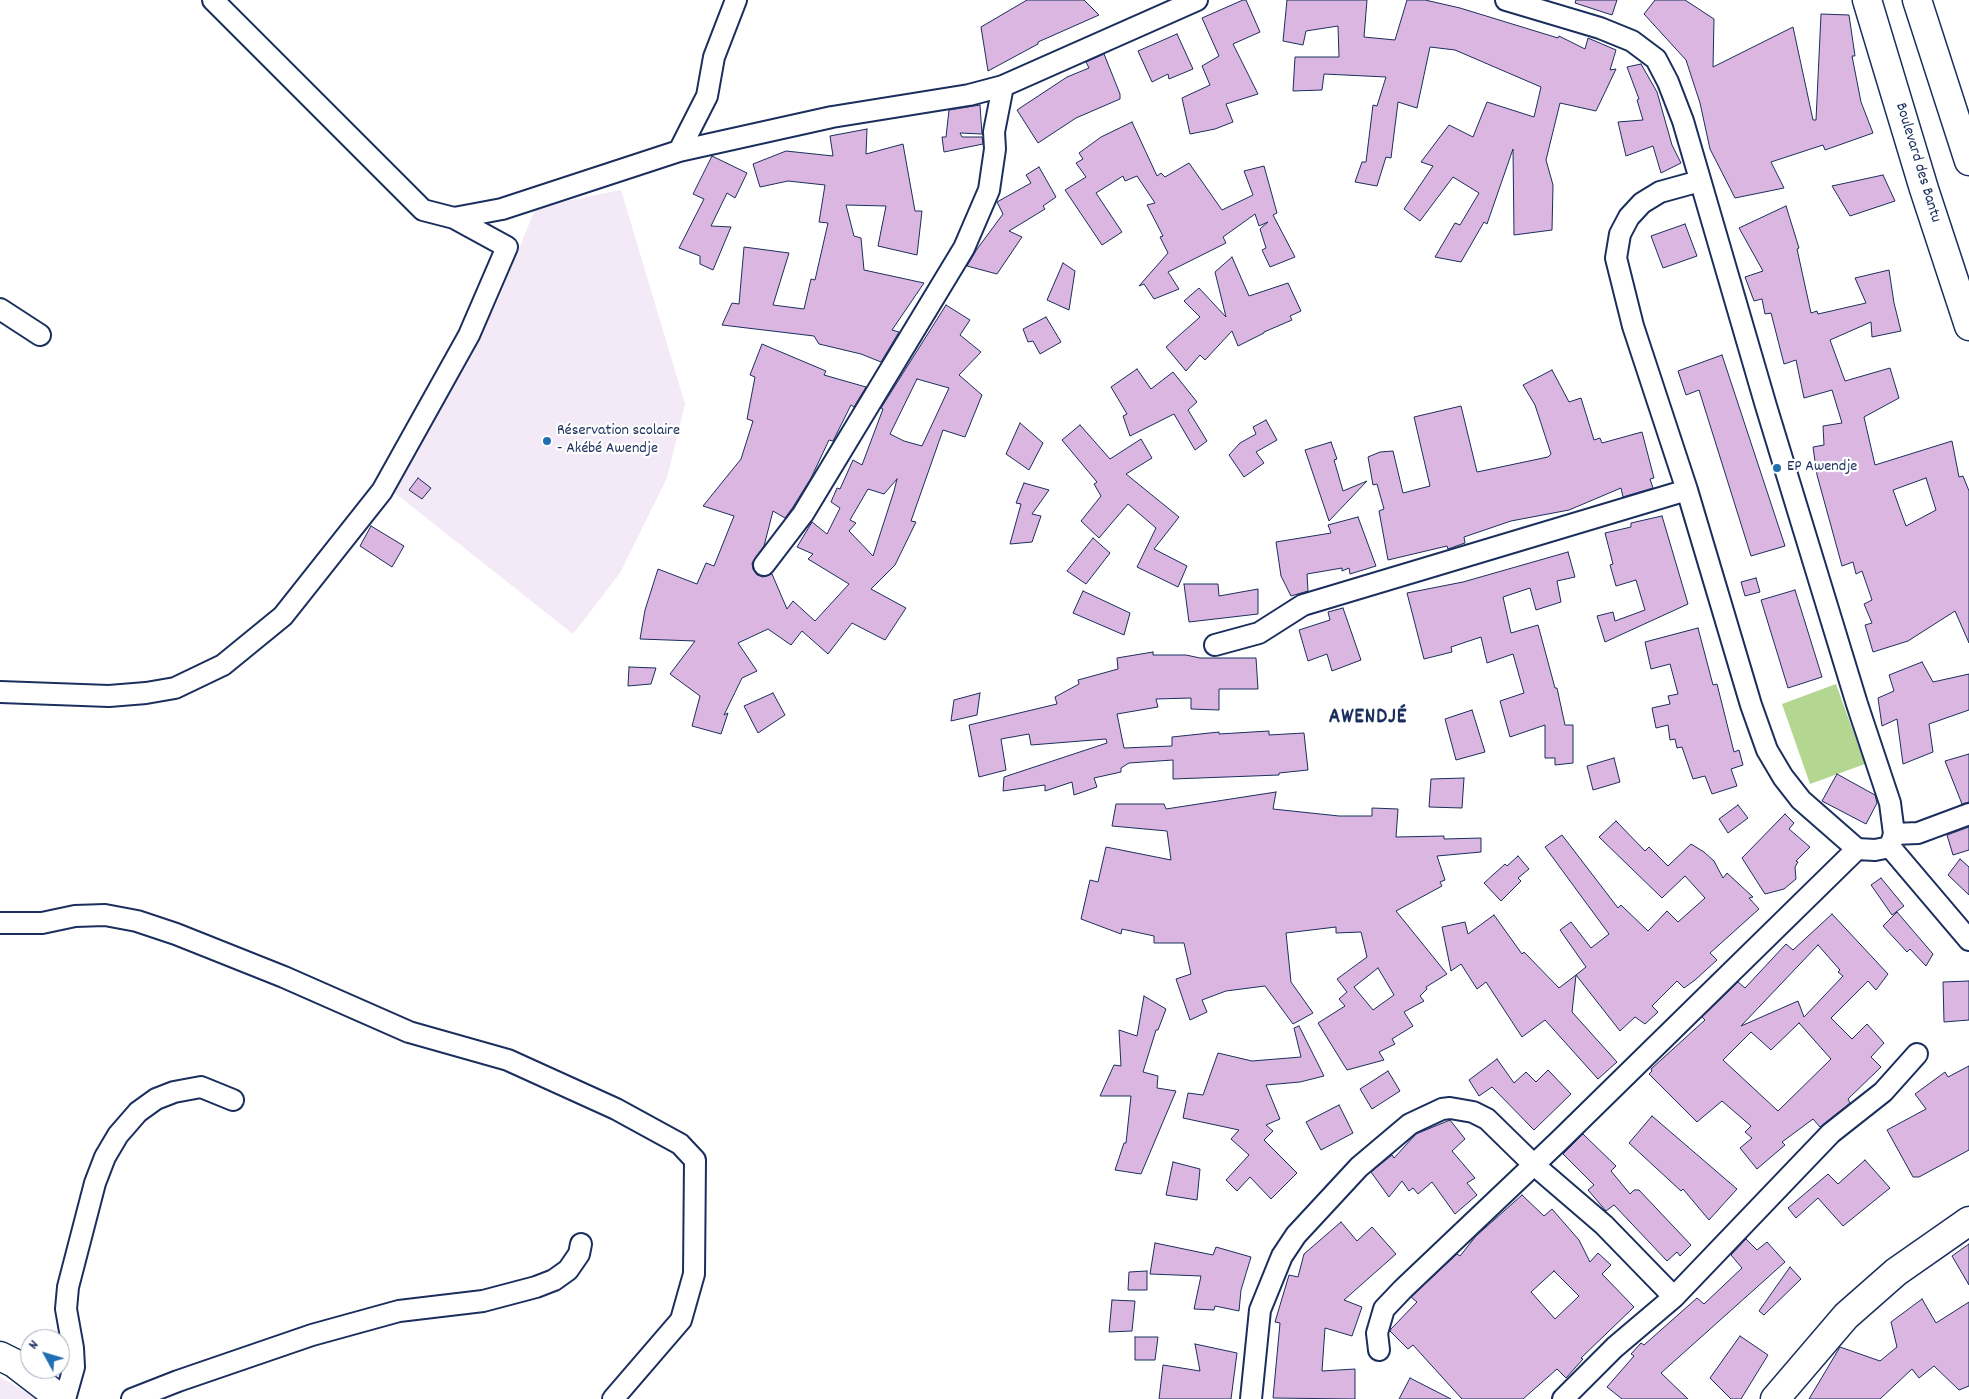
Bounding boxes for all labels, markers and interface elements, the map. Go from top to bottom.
street label: Boulevard des Bantu [1890,101,1944,225]
place label: Réservation scolaire - Akébé Awendje [557,422,680,460]
marker: Réservation scolaire - Akébé Awendje [541,435,553,447]
place label: EP Awendje [1787,458,1857,478]
marker: EP Awendje [1771,462,1783,474]
district label: AWENDJÉ [1328,706,1408,732]
north arrow [20,1329,70,1379]
text: N [24,1336,44,1354]

